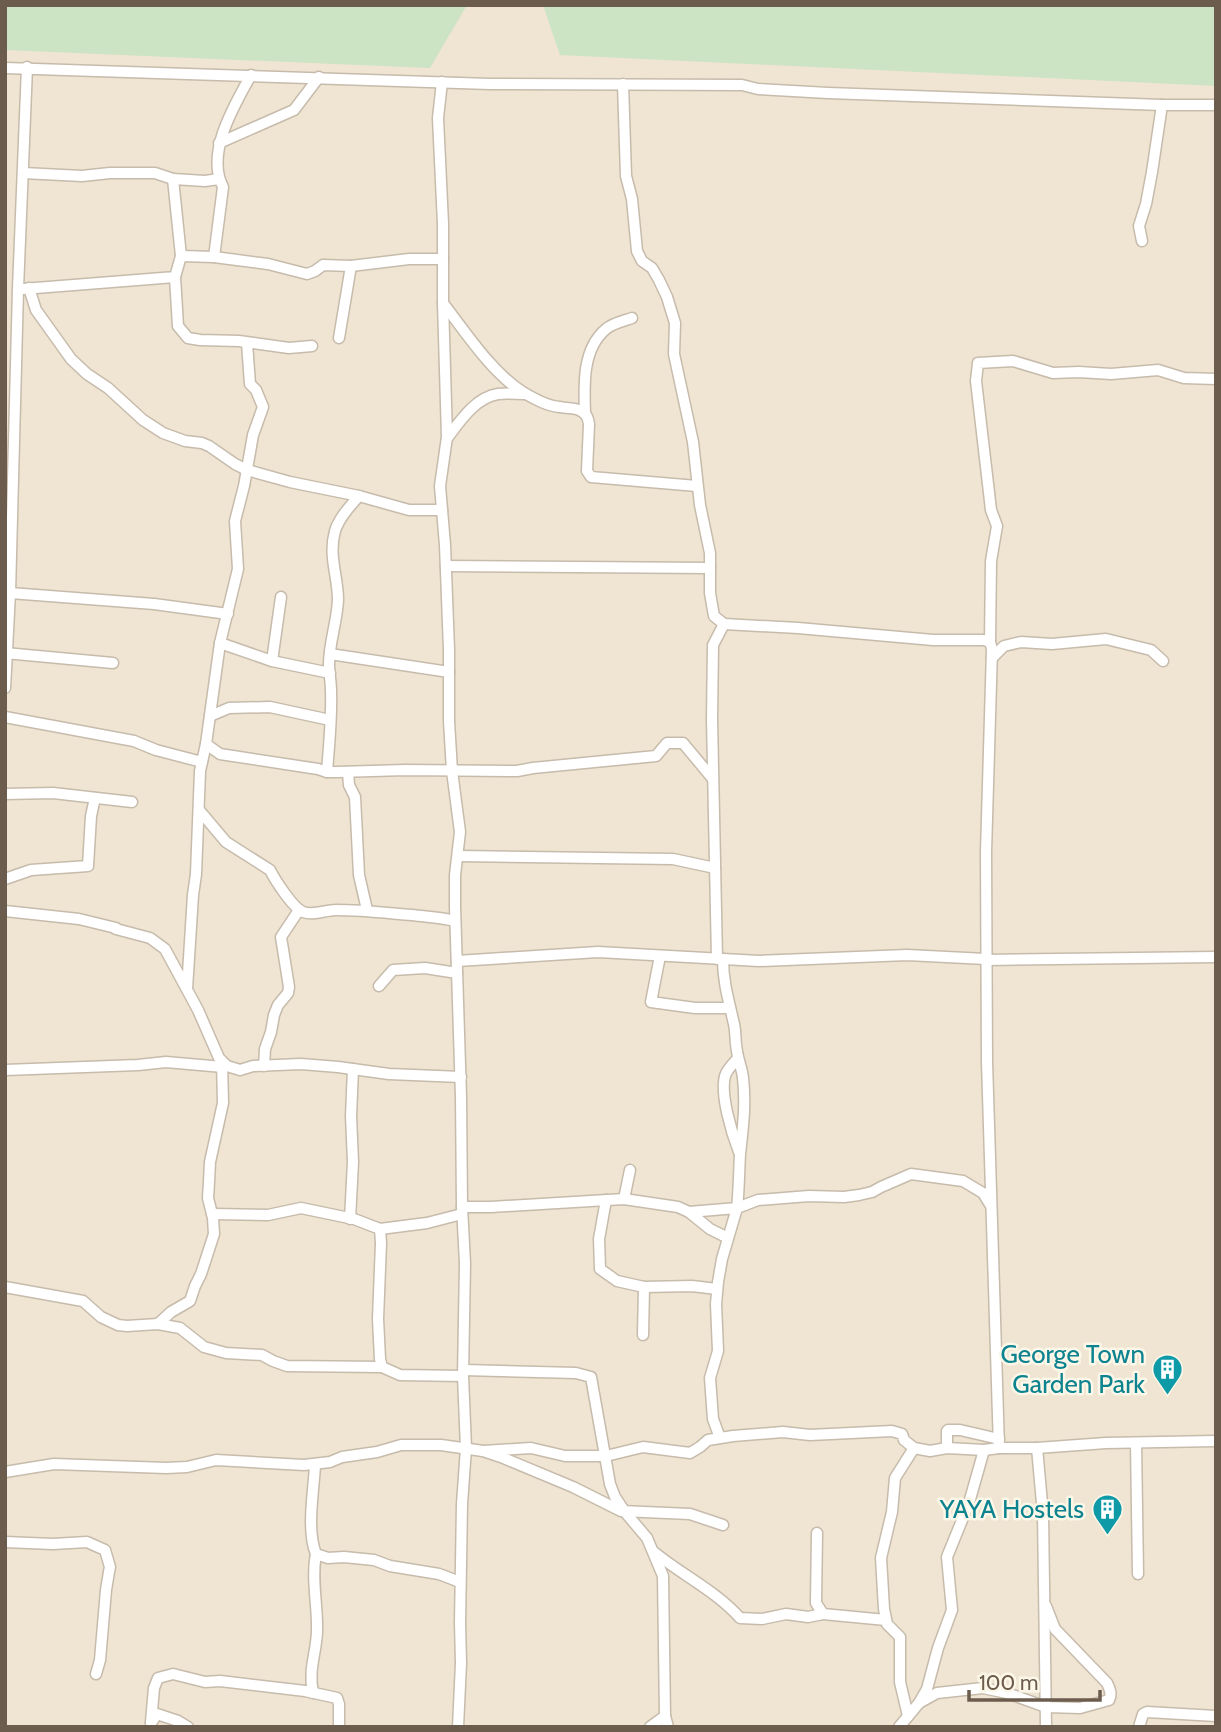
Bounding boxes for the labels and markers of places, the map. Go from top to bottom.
place label: George Town Garden Park [1001,1338,1145,1400]
building icon: George Town Garden Park [1151,1352,1185,1396]
building icon: YAYA Hostels [1090,1492,1124,1536]
place label: YAYA Hostels [939,1493,1084,1525]

